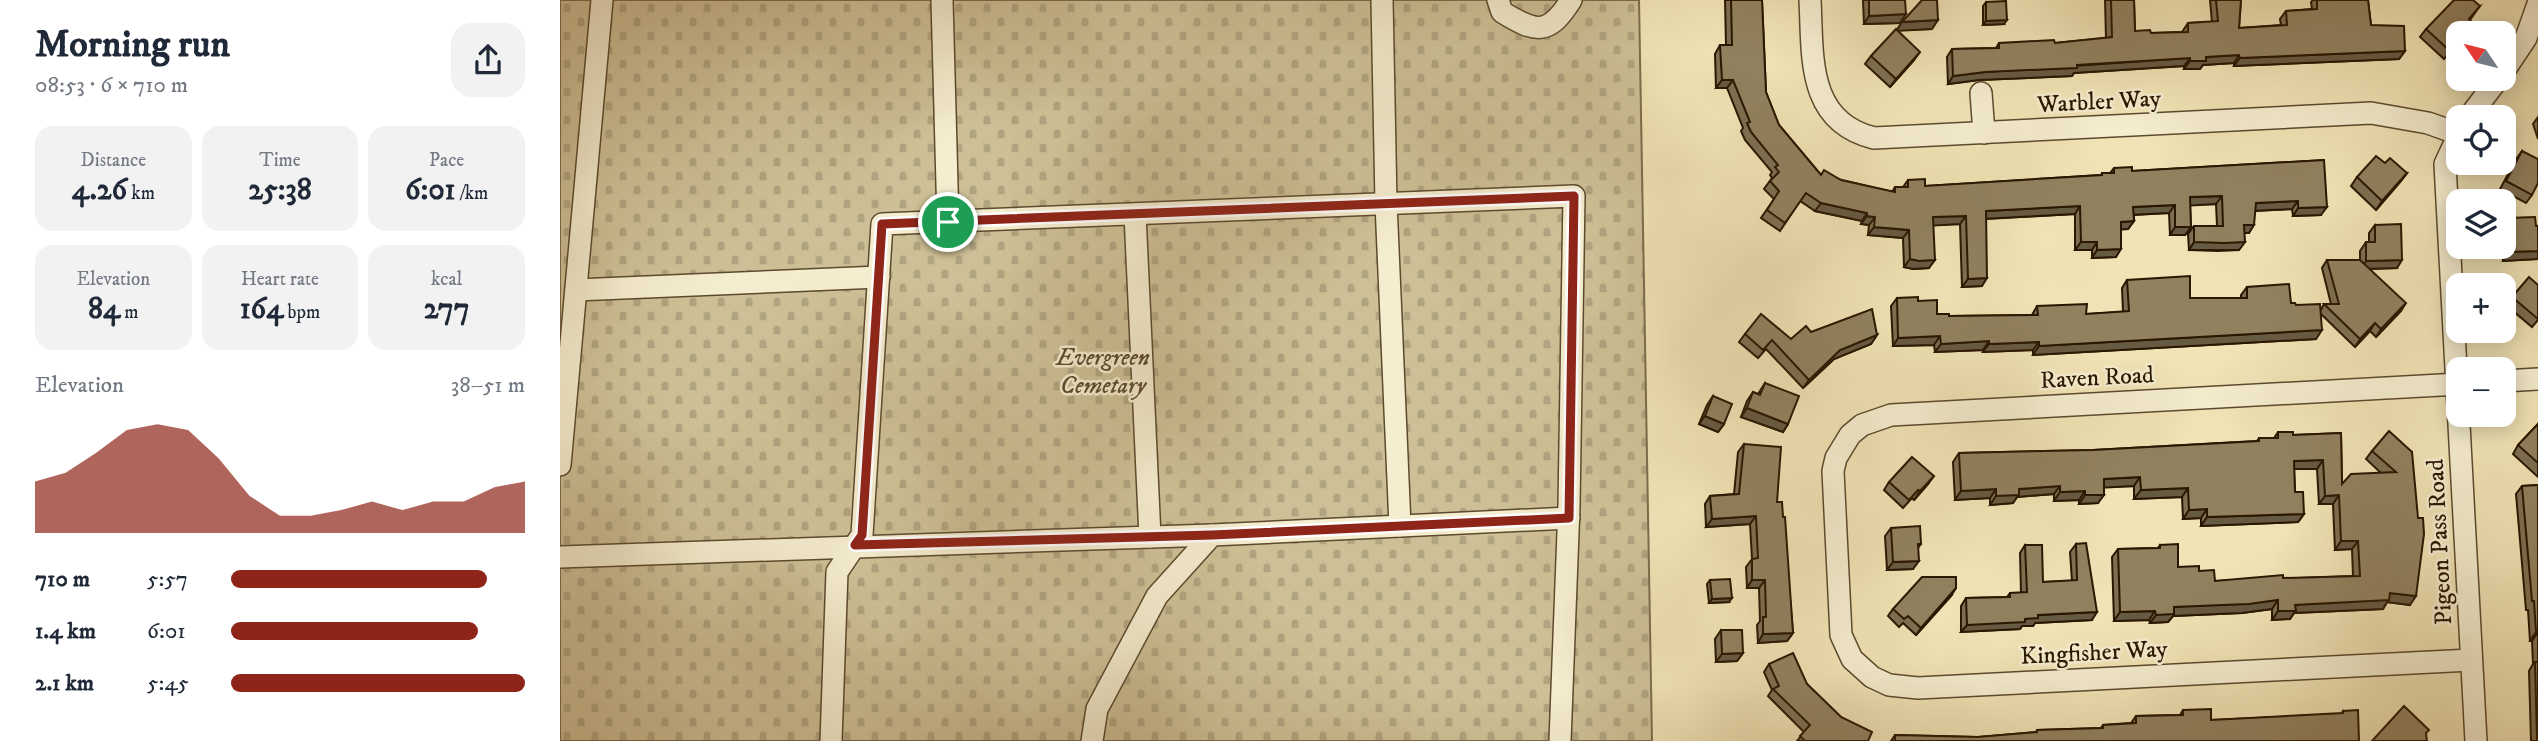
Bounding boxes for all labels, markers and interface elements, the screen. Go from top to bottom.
text: Morning run [35,21,230,69]
north arrow [2446,21,2516,91]
map controls [2446,21,2516,427]
button: share [451,23,525,97]
text: 08:53 · 6 × 710 m [35,71,188,100]
street label: Warbler Way [2035,84,2162,120]
button: locate [2446,105,2516,175]
text: Distance [81,149,146,172]
text: Time [259,149,301,172]
text: Pace [429,149,464,172]
text: 4.26 [72,172,127,209]
text: 25:38 [248,172,312,209]
text: 6:01 [405,172,455,209]
text: km [127,182,155,205]
text: /km [455,182,488,205]
button: layers [2446,189,2516,259]
pin [918,192,978,252]
icon: arrive [929,203,967,241]
text: Elevation [77,268,150,291]
text: Heart rate [241,268,319,291]
text: kcal [431,268,462,291]
button: + [2446,273,2516,343]
text: 84 [88,291,120,328]
text: 164 [240,291,283,328]
text: 277 [424,291,469,328]
text: m [120,301,139,324]
text: bpm [283,301,320,324]
park label: Evergreen Cemetary [1054,343,1150,401]
button: − [2446,357,2516,427]
street label: Raven Road [2039,360,2155,396]
text: Elevation [35,371,124,400]
text: 38–51 m [451,371,525,400]
street label: Pigeon Pass Road [2421,458,2459,626]
text: 710 m [35,565,90,594]
text: 5:57 [147,565,188,594]
text: 1.4 km [35,617,96,646]
text: 6:01 [147,617,186,646]
street label: Kingfisher Way [2020,634,2169,672]
text: 2.1 km [35,669,94,698]
text: 5:45 [147,669,189,698]

